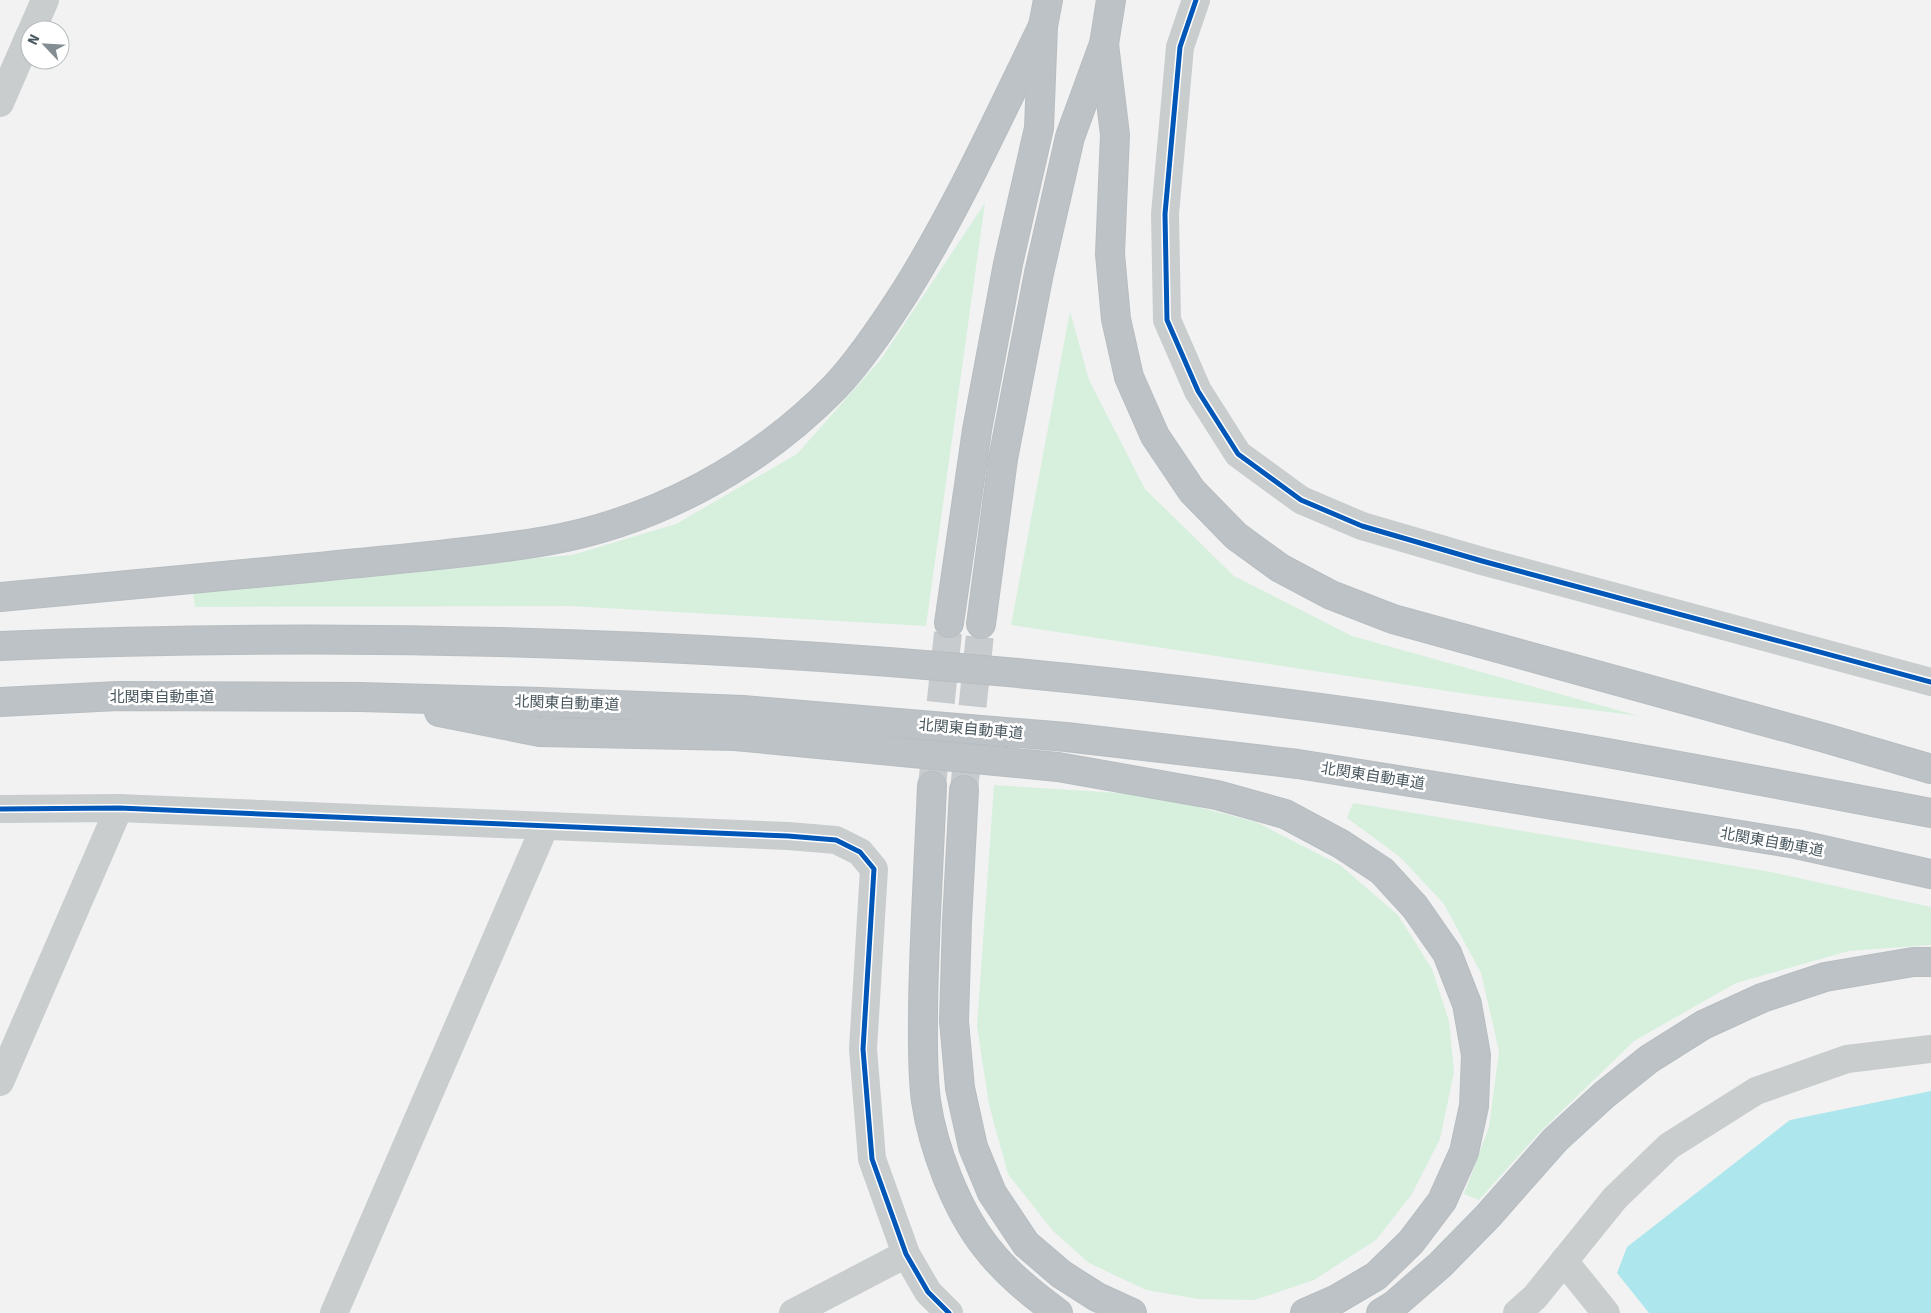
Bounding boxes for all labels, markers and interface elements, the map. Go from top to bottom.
north arrow [20,20,70,70]
text: N [24,32,43,48]
street label: 北関東自動車道 [109,688,215,706]
street label: 北関東自動車道 [514,692,620,714]
street label: 北関東自動車道 [918,715,1024,743]
street label: 北関東自動車道 [1320,759,1426,793]
street label: 北関東自動車道 [1719,824,1825,860]

